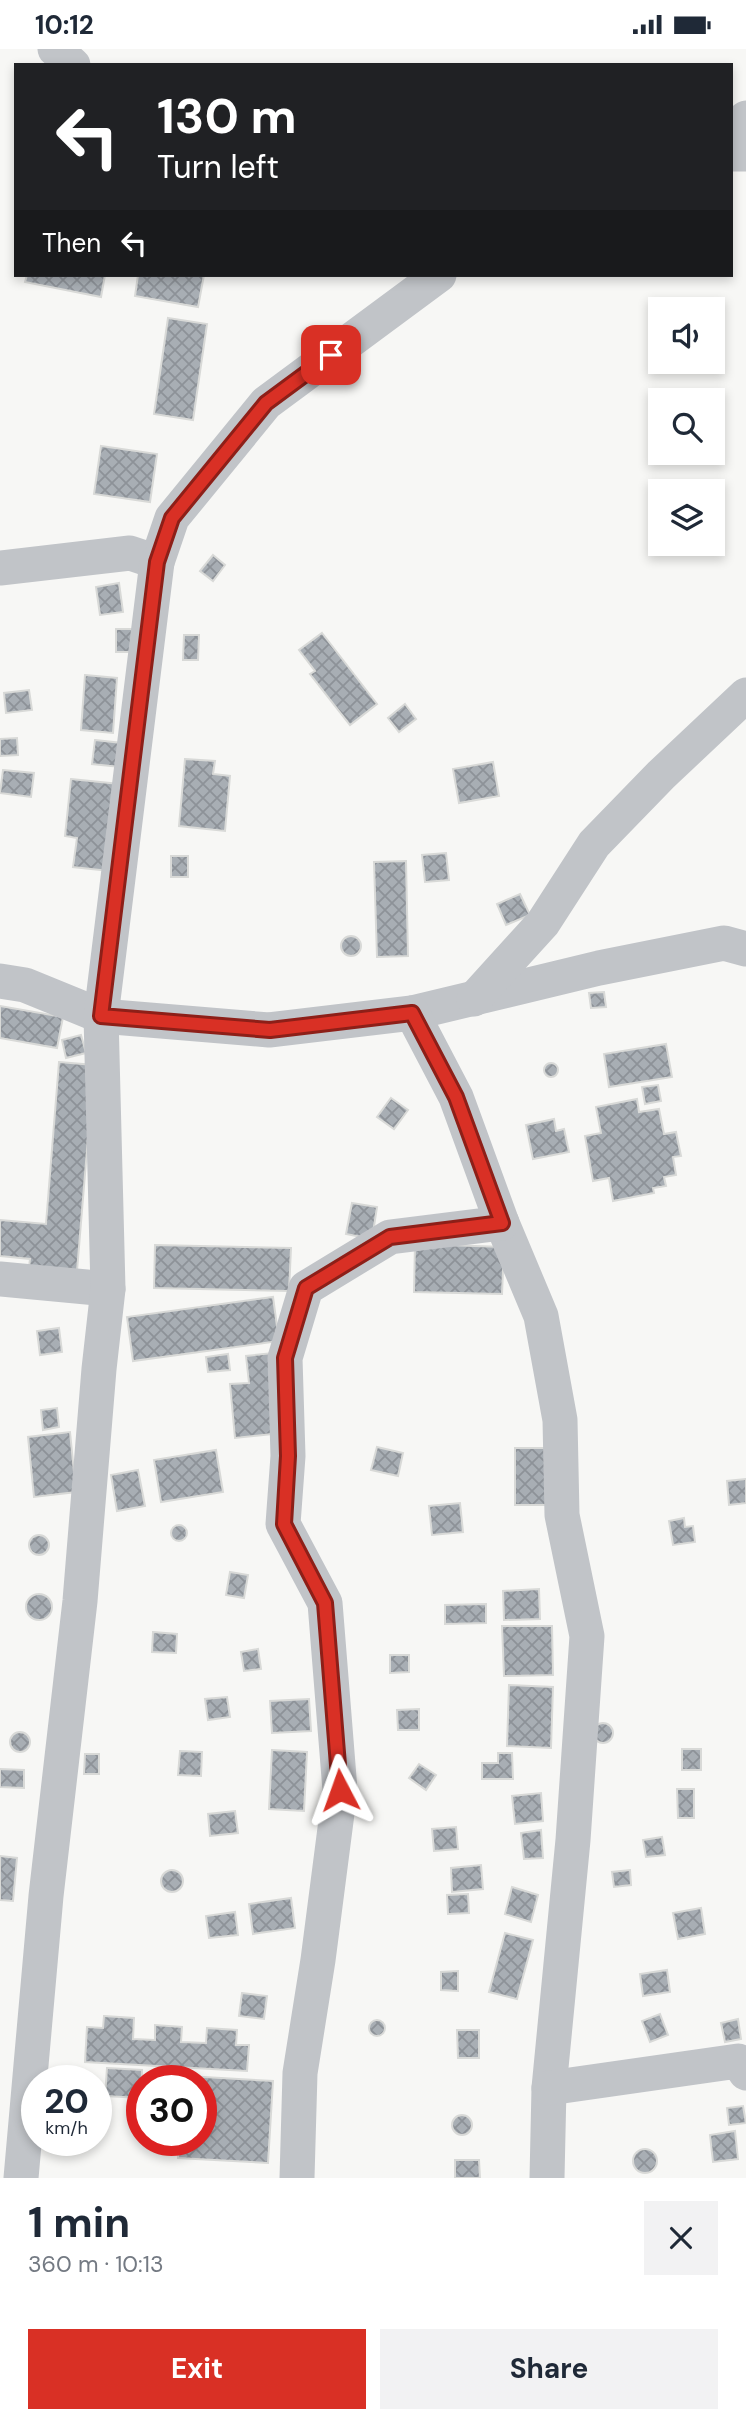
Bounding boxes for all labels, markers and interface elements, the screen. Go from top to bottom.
text: 10:12 [35,8,94,42]
text: 130 m [157,84,297,148]
icon: left [42,91,133,182]
text: Turn left [157,146,279,188]
icon: left [115,224,153,262]
text: Then [42,226,101,260]
map controls [648,297,725,556]
button: sound [648,297,725,374]
pin [301,325,361,385]
icon: arrive [312,336,350,374]
button: search [648,388,725,465]
button: layers [648,479,725,556]
position arrow [303,1753,377,1827]
speed limit sign: 30 [126,2065,217,2156]
text: 20 [44,2078,89,2124]
text: km/h [45,2116,88,2140]
text: 1 min [28,2195,130,2250]
button: close [644,2201,718,2275]
text: 360 m · 10:13 [28,2249,164,2279]
button: Exit [28,2329,366,2409]
button: Share [380,2329,718,2409]

